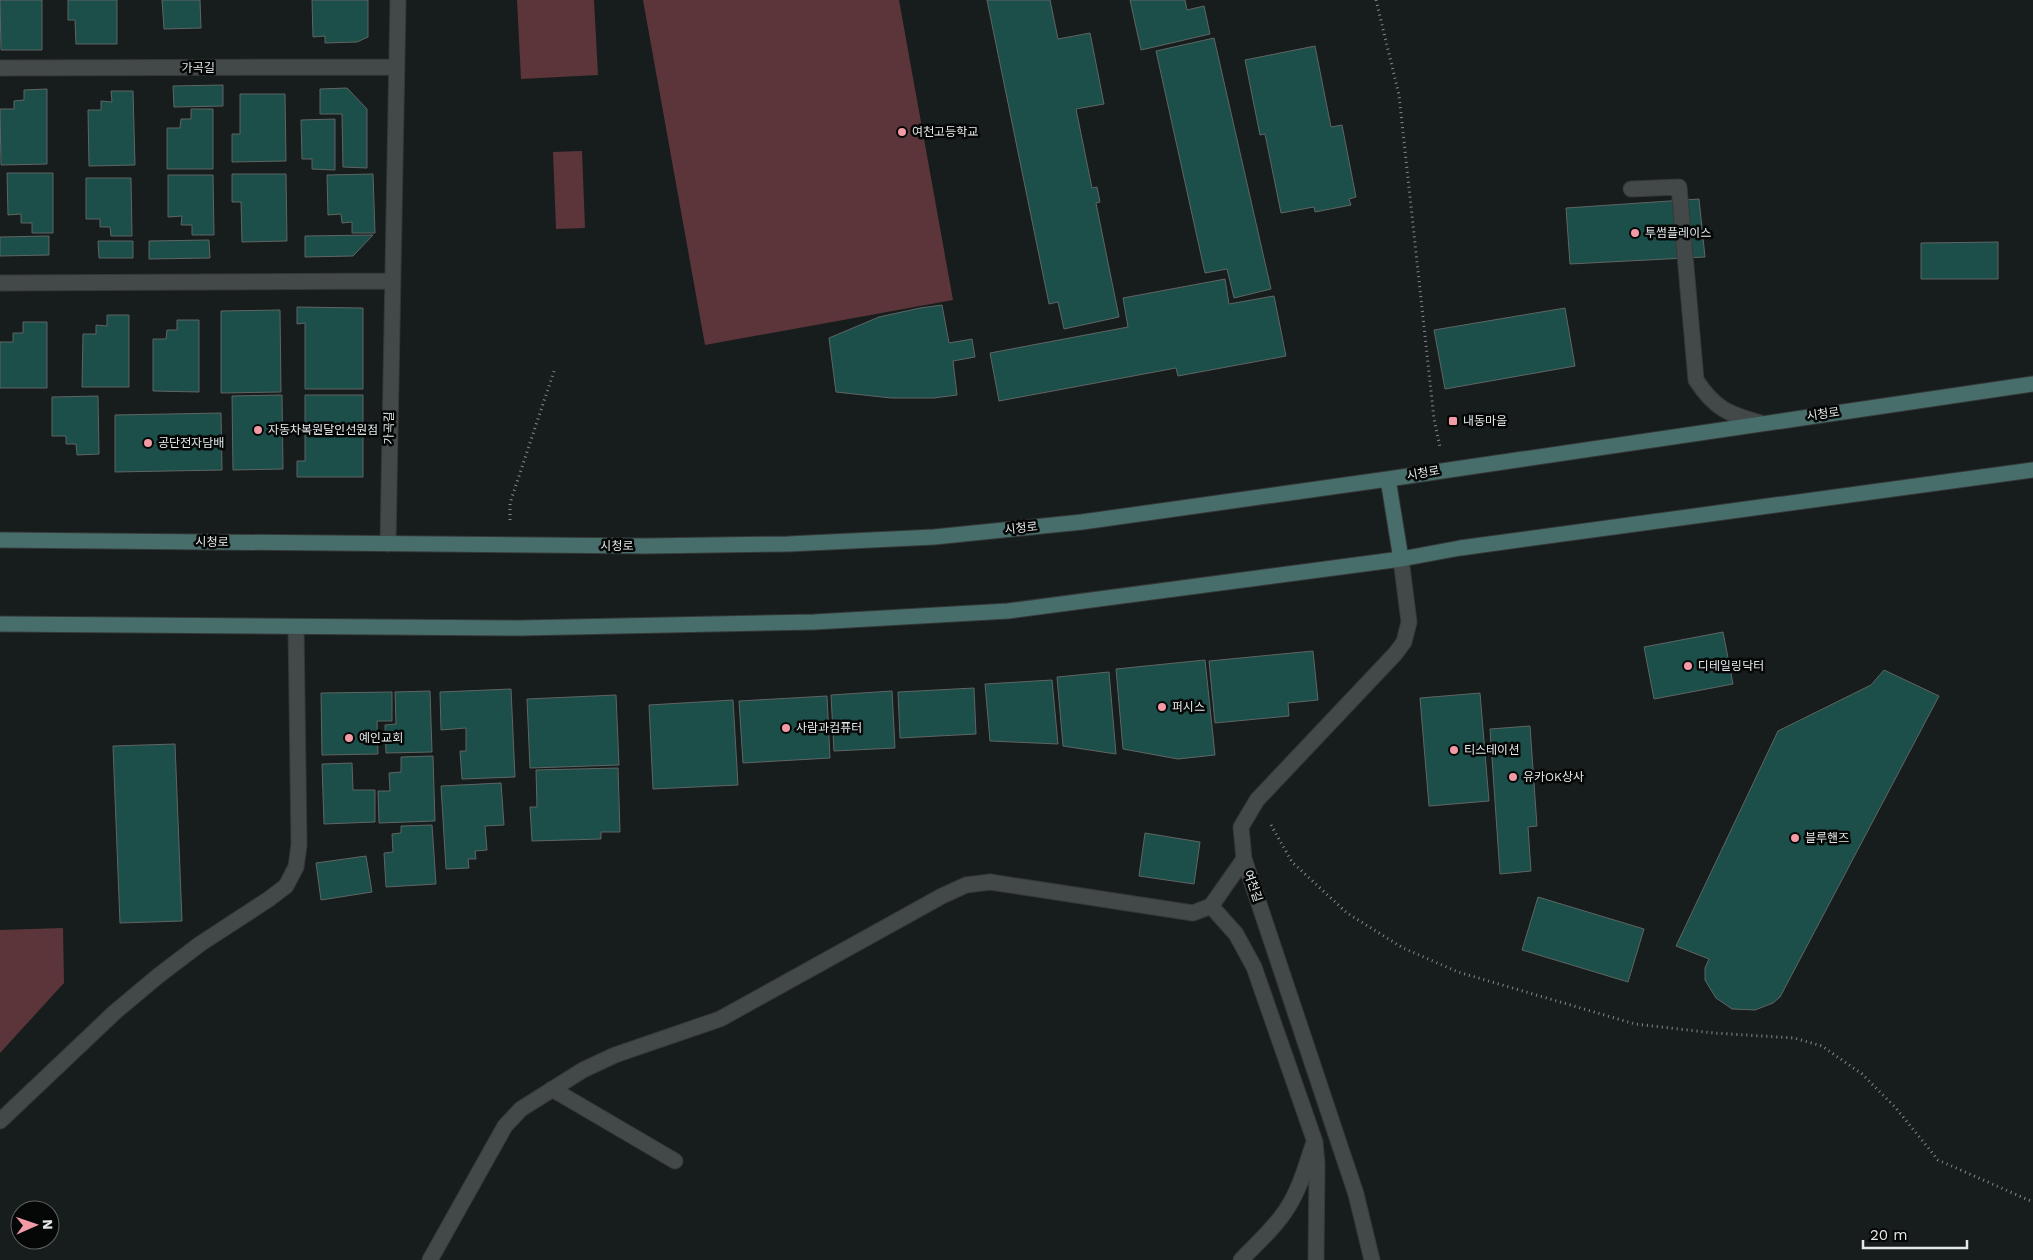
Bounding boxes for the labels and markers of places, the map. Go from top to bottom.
place label: 여천고등학교 [912,125,978,139]
marker: 여천고등학교 [896,126,908,138]
place label: 투썸플레이스 [1645,226,1711,240]
marker: 투썸플레이스 [1629,227,1641,239]
place label: 내동마을 [1463,414,1507,428]
marker: 내동마을 [1447,415,1459,427]
place label: 자동차복원달인선원점 [268,423,378,437]
marker: 자동차복원달인선원점 [252,424,264,436]
place label: 공단전자담배 [158,436,224,450]
marker: 공단전자담배 [142,437,154,449]
place label: 디테일링닥터 [1698,659,1764,673]
marker: 디테일링닥터 [1682,660,1694,672]
place label: 퍼시스 [1172,700,1205,714]
marker: 퍼시스 [1156,701,1168,713]
place label: 사람과컴퓨터 [796,721,862,735]
marker: 사람과컴퓨터 [780,722,792,734]
place label: 예인교회 [359,731,403,745]
marker: 예인교회 [343,732,355,744]
place label: 티스테이션 [1464,743,1519,757]
marker: 티스테이션 [1448,744,1460,756]
place label: 유카OK상사 [1523,770,1584,784]
marker: 유카OK상사 [1507,771,1519,783]
place label: 블루핸즈 [1805,831,1849,845]
marker: 블루핸즈 [1789,832,1801,844]

